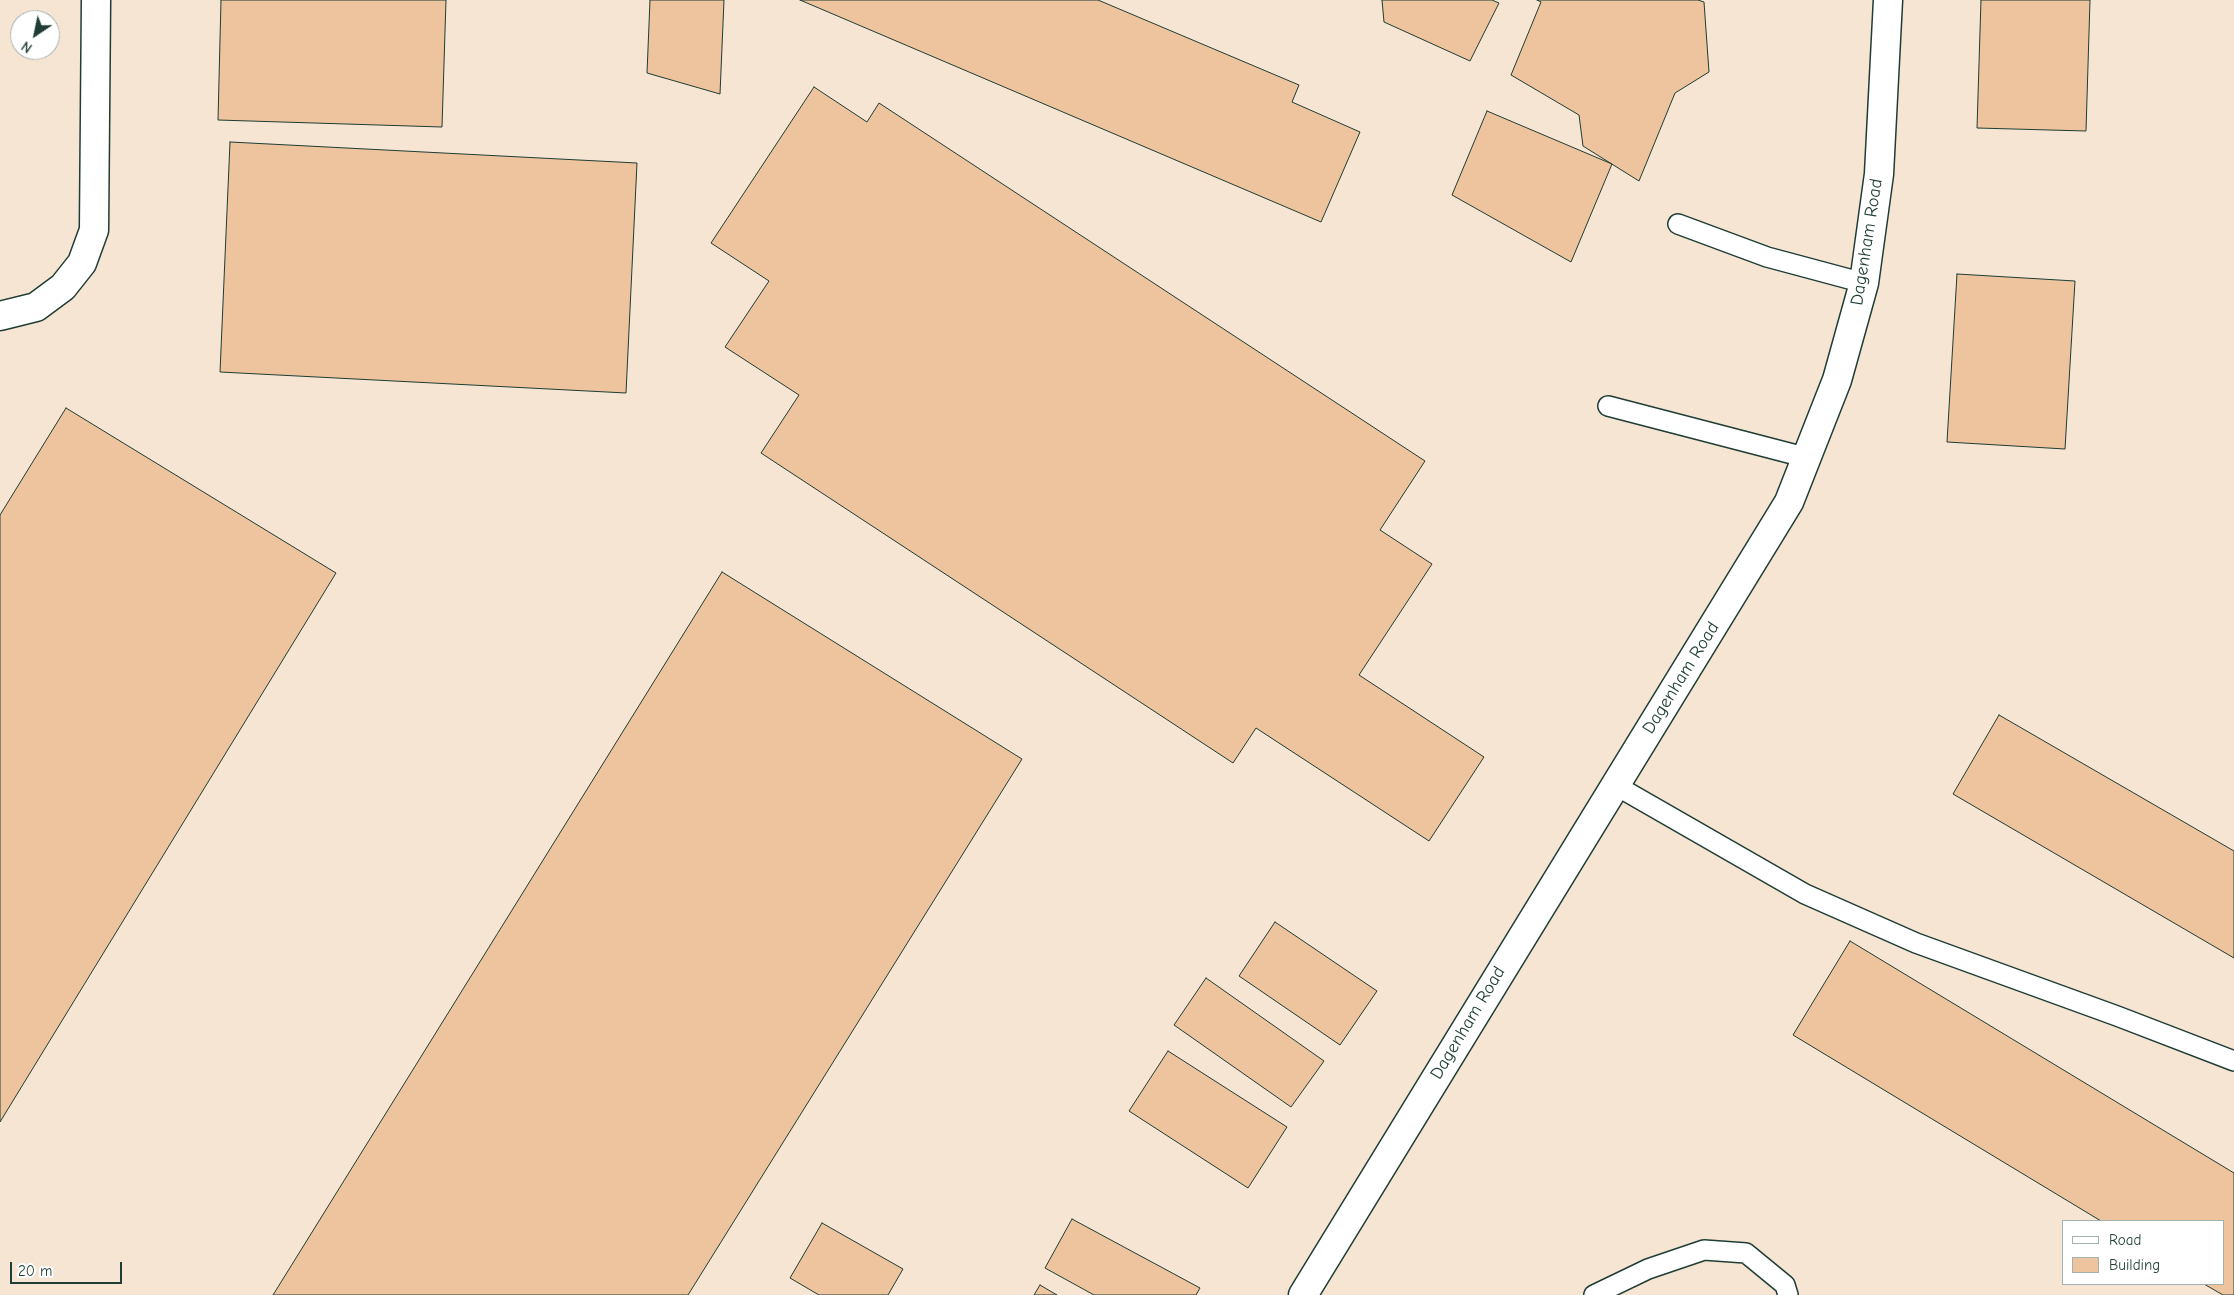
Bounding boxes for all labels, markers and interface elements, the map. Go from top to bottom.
north arrow [10,10,60,60]
text: N [18,37,35,57]
street label: Dagenham Road [1846,177,1888,307]
street label: Dagenham Road [1638,618,1724,738]
street label: Dagenham Road [1426,963,1510,1083]
legend [2062,1220,2224,1285]
text: Road [2109,1231,2141,1249]
scale bar [12,1252,125,1284]
text: Building [2109,1256,2160,1274]
text: 20 m [18,1262,52,1280]

